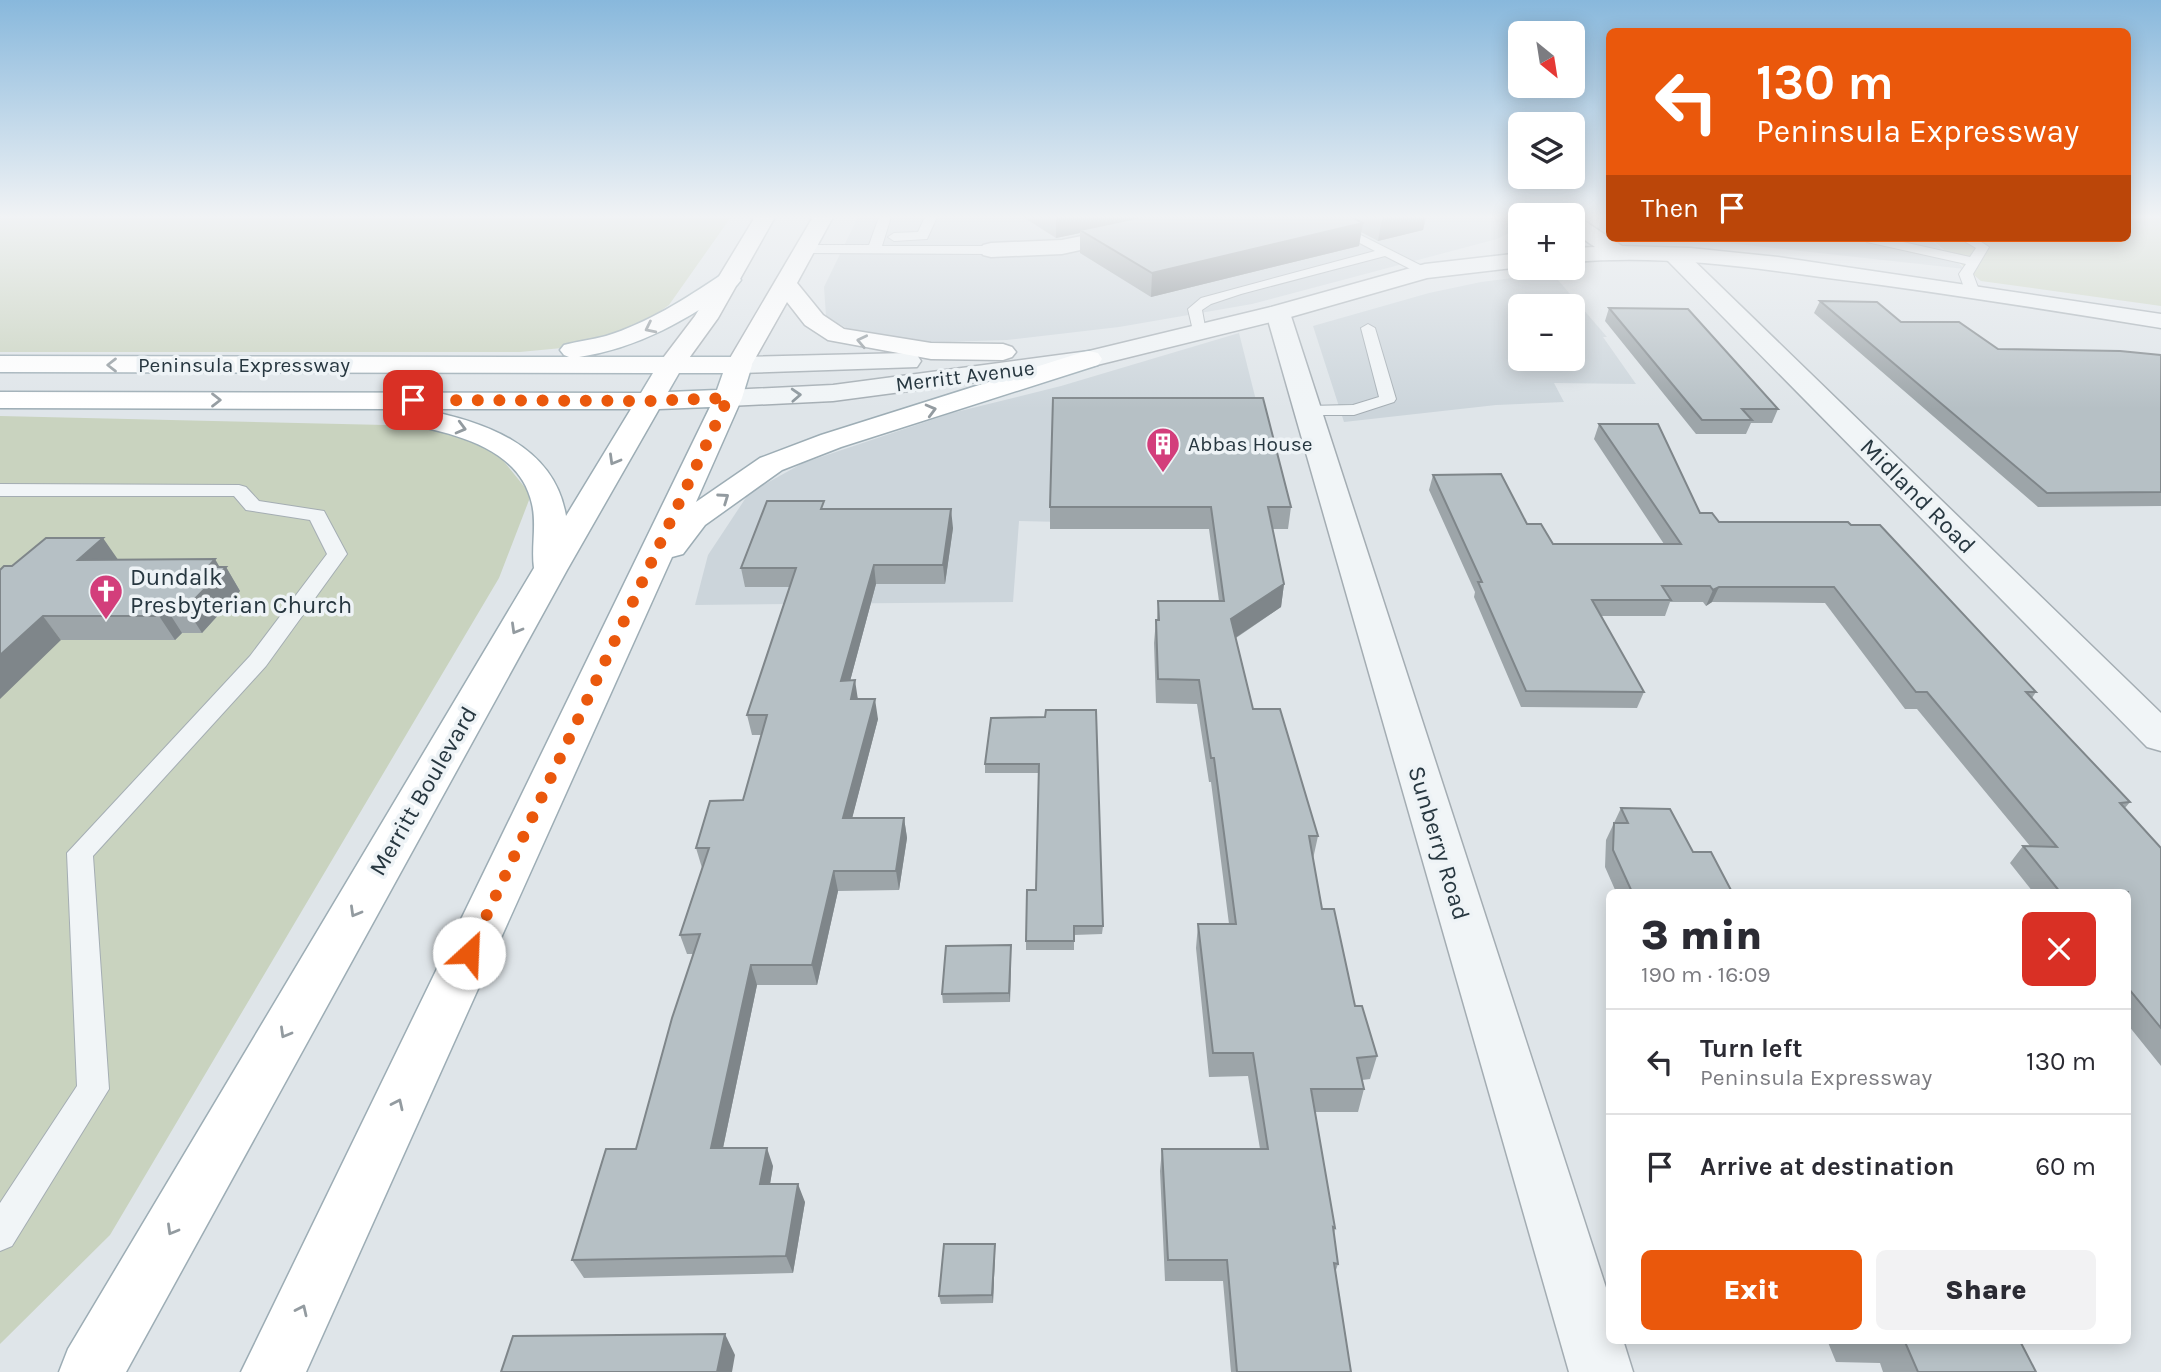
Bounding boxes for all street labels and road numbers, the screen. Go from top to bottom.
street label: Peninsula Expressway [138,353,350,377]
street label: Merritt Avenue [894,356,1036,396]
street label: Midland Road [1855,433,1981,559]
street label: Merritt Boulevard [363,701,483,881]
street label: Sunberry Road [1402,763,1476,923]

